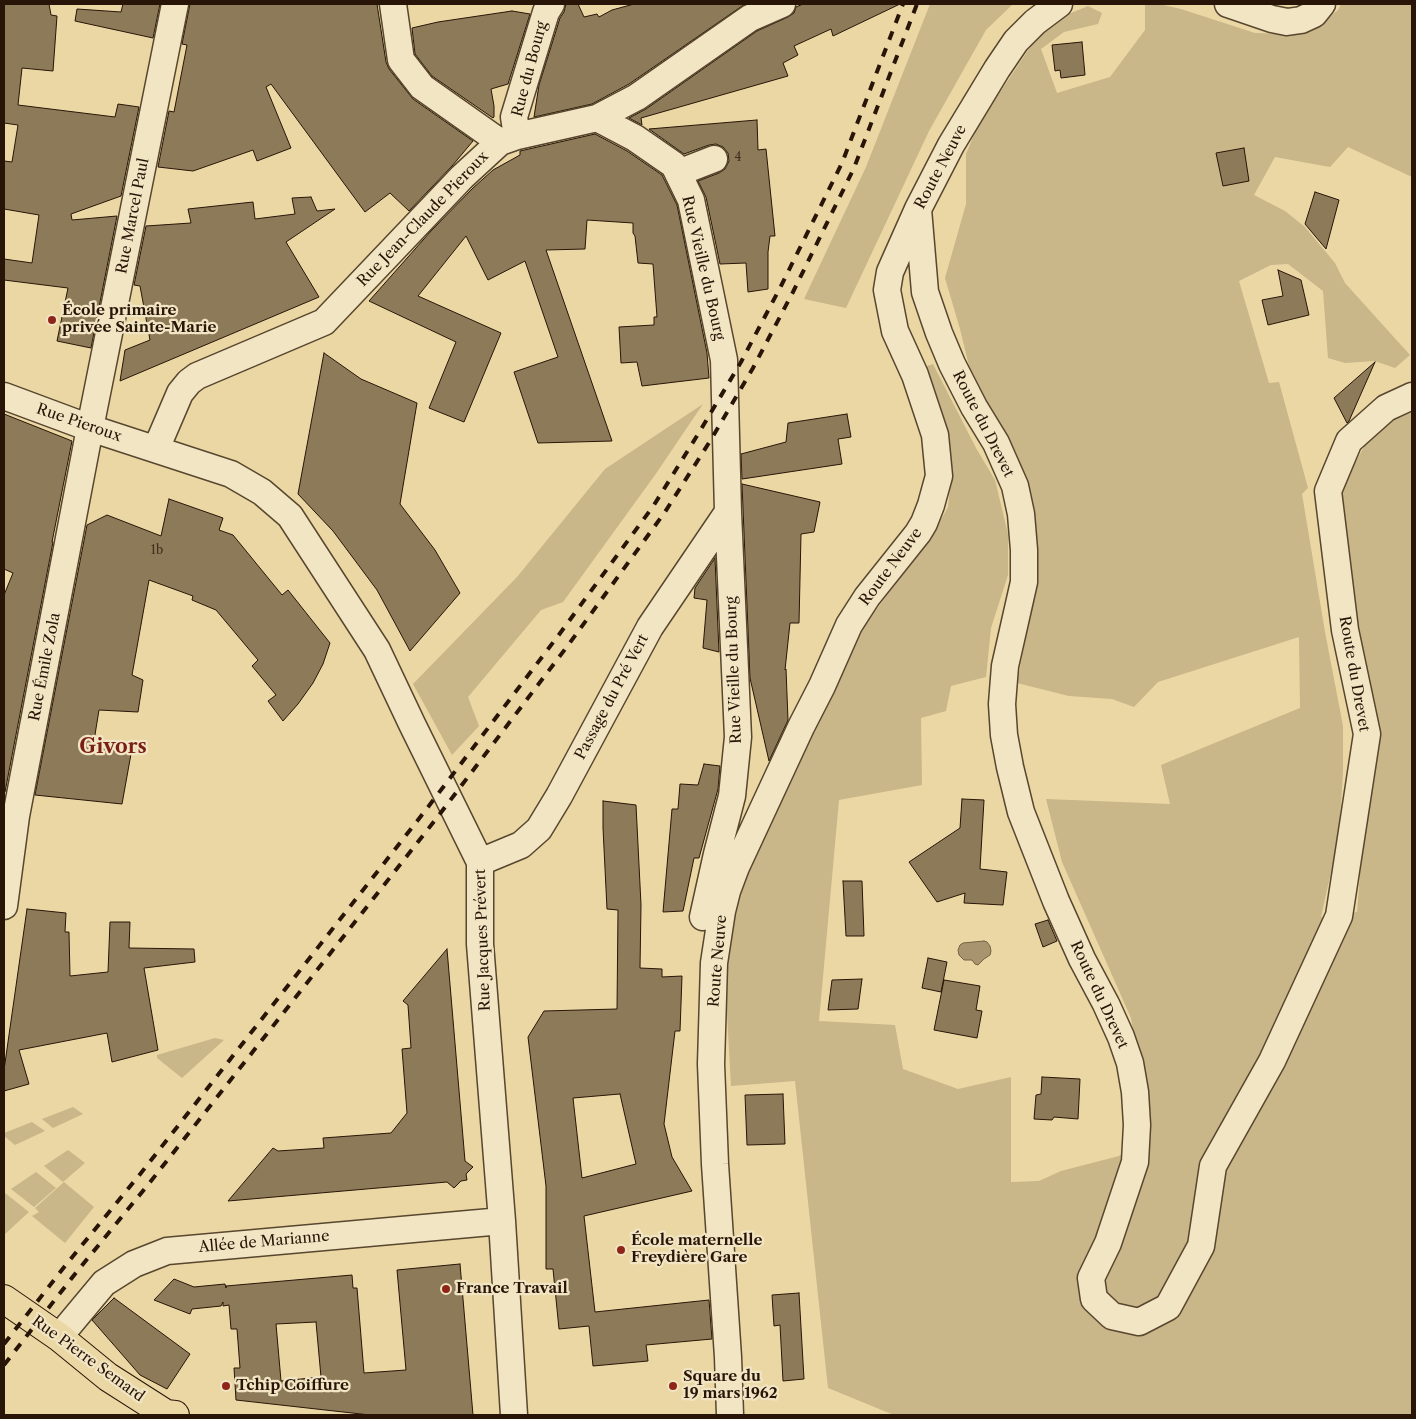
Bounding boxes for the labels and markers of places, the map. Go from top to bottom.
place label: École primaire privée Sainte-Marie [62,302,217,337]
marker: École primaire privée Sainte-Marie [46,314,58,326]
place label: École maternelle Freydière Gare [631,1232,762,1267]
marker: École maternelle Freydière Gare [615,1244,627,1256]
place label: France Travail [456,1280,568,1298]
marker: France Travail [440,1283,452,1295]
place label: Square du 19 mars 1962 [683,1368,778,1403]
place label: Tchip Coiffure [236,1377,349,1395]
marker: Tchip Coiffure [220,1380,232,1392]
marker: Square du 19 mars 1962 [667,1380,679,1392]

